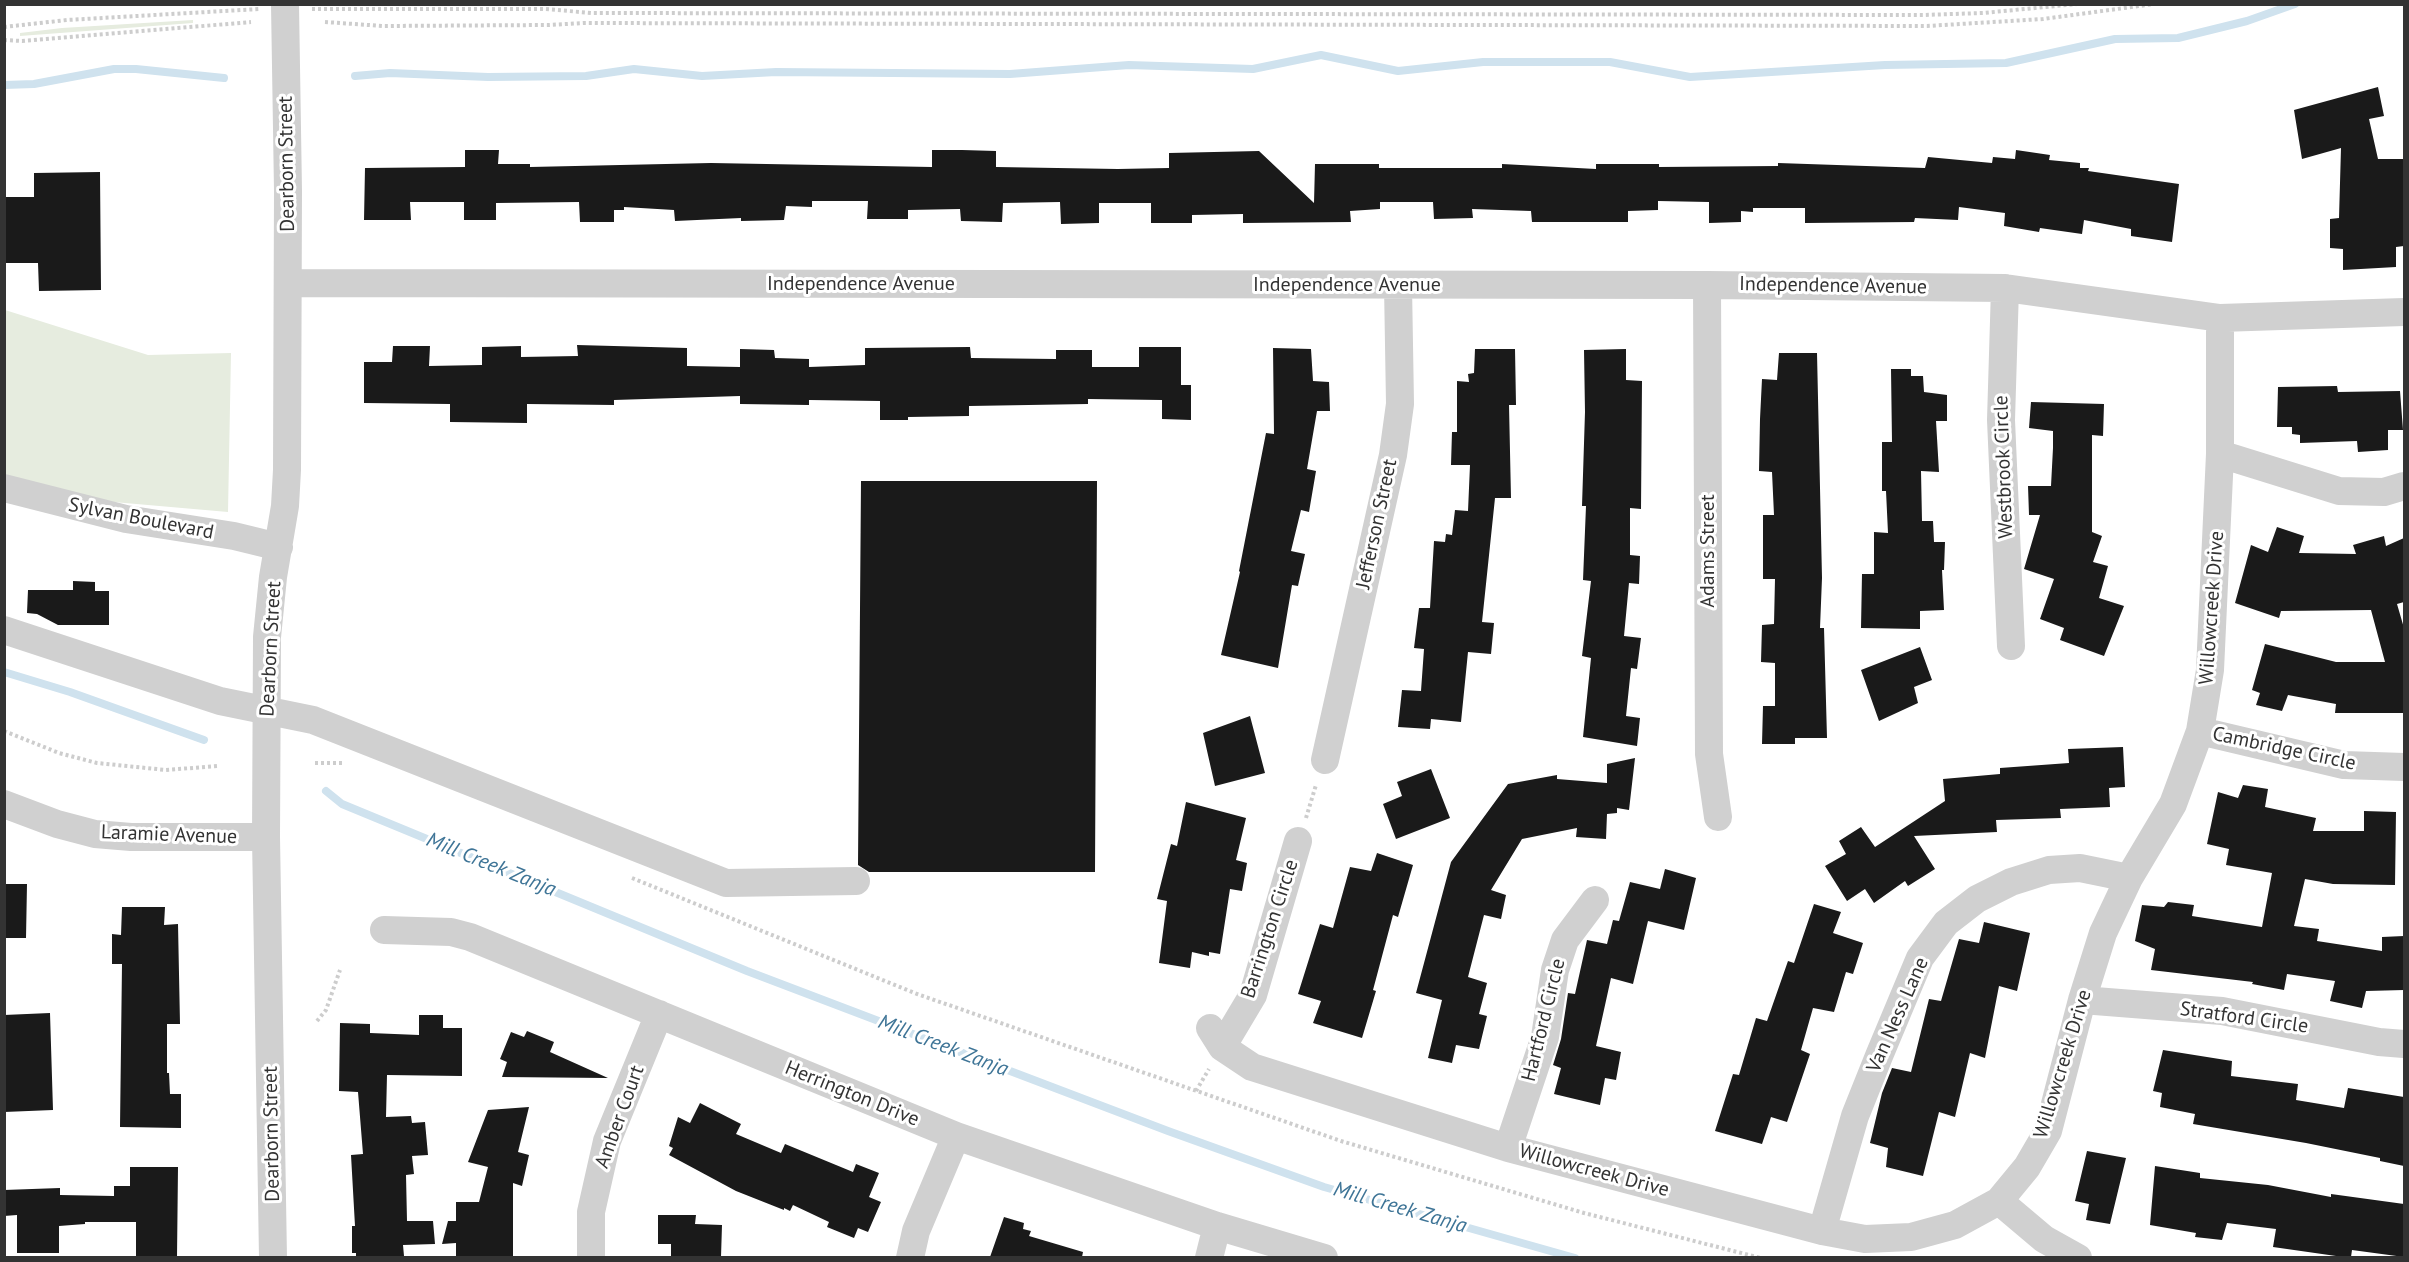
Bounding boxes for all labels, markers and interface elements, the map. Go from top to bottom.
street label: Dearborn Street [274,96,300,232]
street label: Independence Avenue [767,272,955,296]
street label: Independence Avenue [1739,272,1927,300]
street label: Independence Avenue [1253,273,1441,297]
street label: Westbrook Circle [1990,395,2018,539]
street label: Jefferson Street [1352,457,1402,591]
street label: Sylvan Boulevard [66,493,216,545]
street label: Adams Street [1696,494,1720,608]
street label: Willowcreek Drive [2195,530,2229,686]
street label: Dearborn Street [255,581,287,717]
street label: Cambridge Circle [2210,722,2358,776]
street label: Laramie Avenue [101,821,237,849]
water label: Mill Creek Zanja [423,828,559,902]
street label: Barrington Circle [1236,857,1304,1001]
street label: Van Ness Lane [1862,954,1934,1076]
street label: Hartford Circle [1517,956,1571,1084]
street label: Willowcreek Drive [2029,987,2097,1141]
street label: Stratford Circle [2178,997,2310,1039]
water label: Mill Creek Zanja [874,1010,1012,1082]
street label: Herrington Drive [781,1056,923,1132]
street label: Amber Court [590,1062,650,1172]
street label: Dearborn Street [259,1066,285,1202]
street label: Willowcreek Drive [1516,1139,1672,1203]
water label: Mill Creek Zanja [1330,1177,1470,1239]

